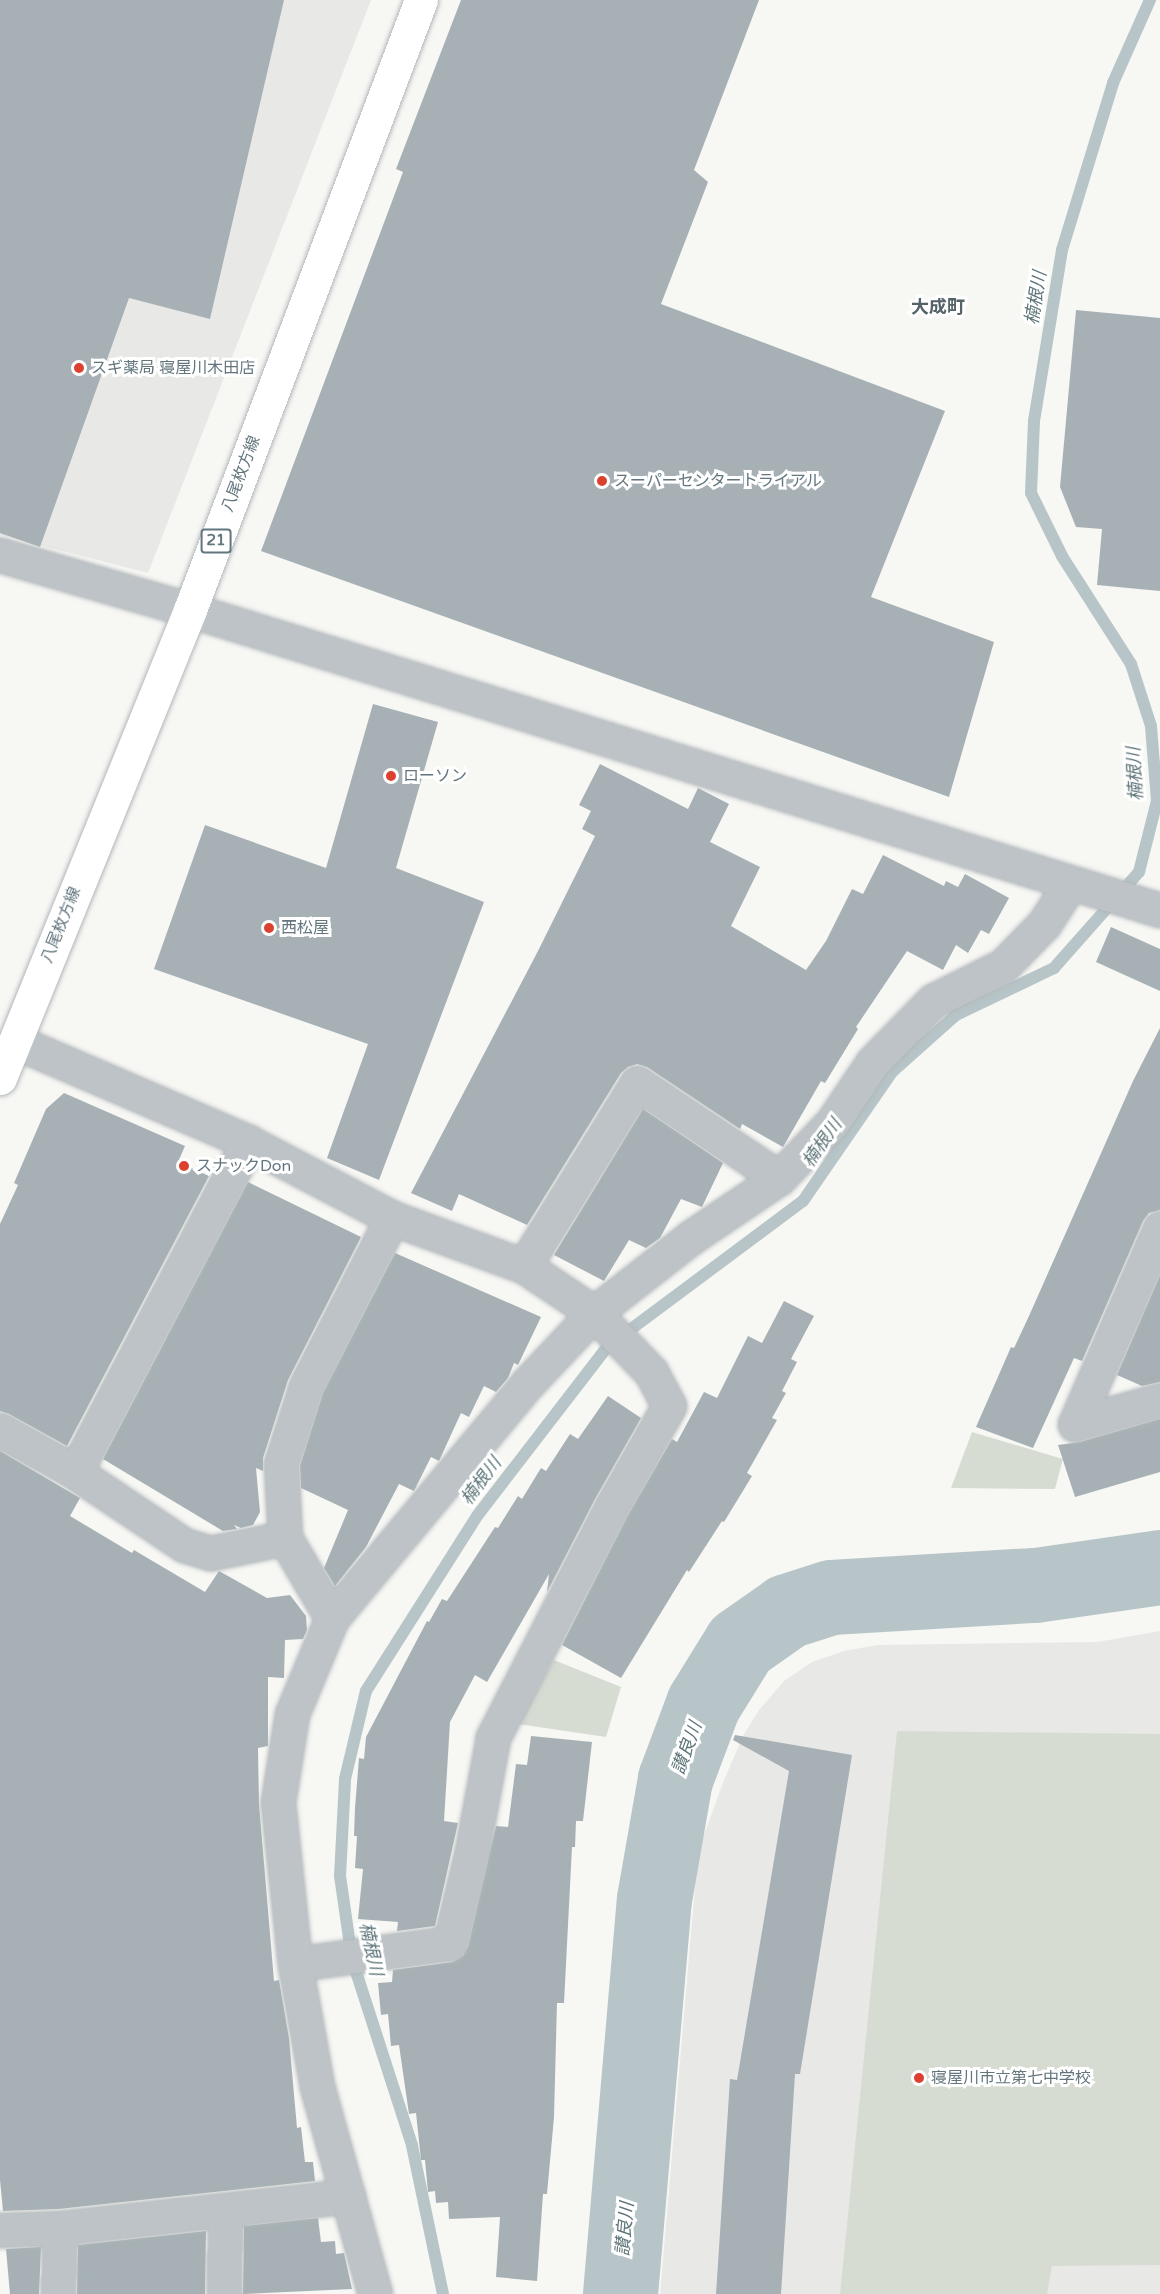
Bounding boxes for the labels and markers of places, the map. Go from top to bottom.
place label: スギ薬局 寝屋川木田店 [91,358,255,378]
marker: スギ薬局 寝屋川木田店 [72,361,86,375]
place label: スーパーセンタートライアル [614,471,822,491]
marker: スーパーセンタートライアル [595,474,609,488]
place label: ローソン [403,766,467,786]
marker: ローソン [384,769,398,783]
place label: 西松屋 [281,918,329,938]
marker: 西松屋 [262,921,276,935]
place label: スナックDon [196,1156,291,1176]
marker: スナックDon [177,1159,191,1173]
place label: 寝屋川市立第七中学校 [931,2068,1091,2088]
marker: 寝屋川市立第七中学校 [912,2071,926,2085]

